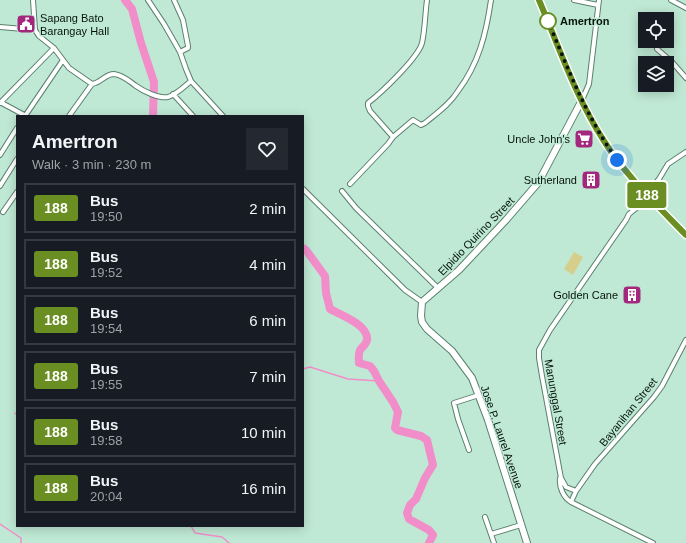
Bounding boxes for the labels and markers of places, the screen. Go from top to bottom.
place label: Sapang Bato Barangay Hall [40,12,109,37]
marker: Amertron [539,12,557,30]
public building icon: Sapang Bato Barangay Hall [15,13,37,35]
place label: Amertron [560,15,610,27]
supermarket icon: Uncle John's [573,128,595,150]
place label: Uncle John's [507,133,570,145]
building icon: Sutherland [580,169,602,191]
place label: Sutherland [524,174,577,186]
building icon: Golden Cane [621,284,643,306]
place label: Golden Cane [553,289,618,301]

